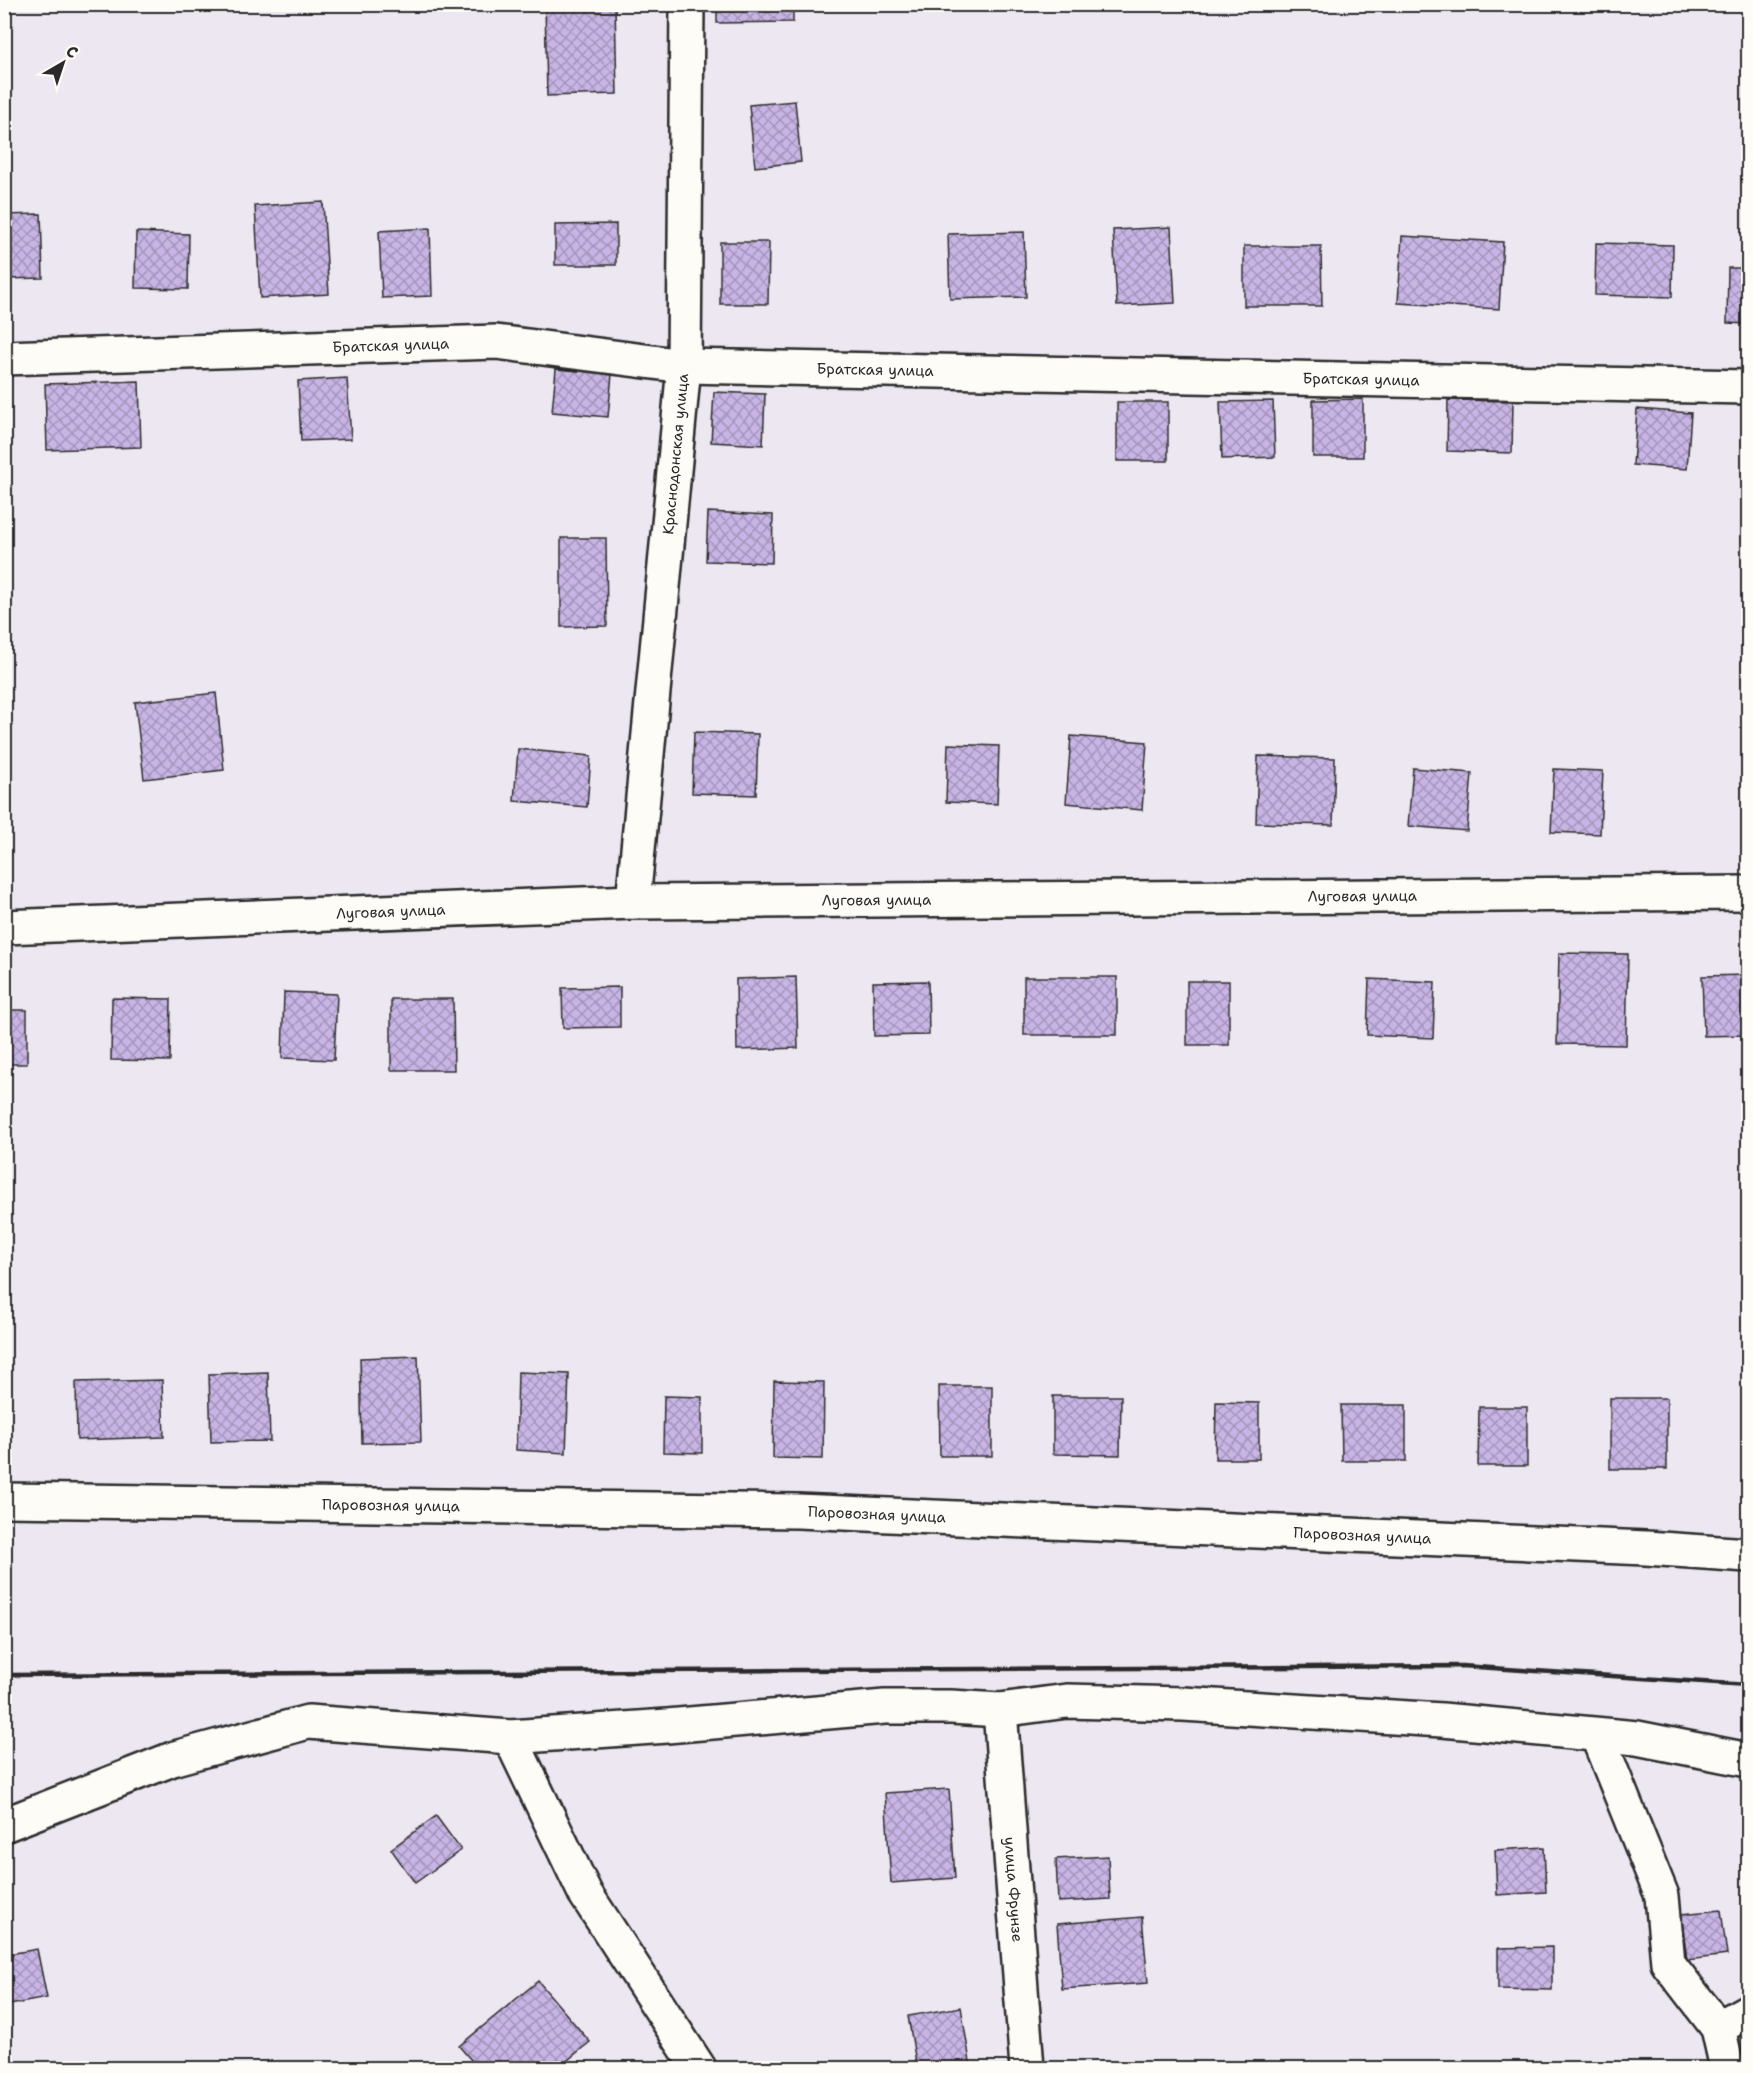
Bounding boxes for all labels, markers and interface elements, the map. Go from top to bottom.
north arrow [33,33,93,93]
text: С [62,40,83,63]
street label: Братская улица [332,334,450,357]
street label: Братская улица [816,359,935,381]
street label: Братская улица [1302,368,1420,391]
street label: Краснодонская улица [658,372,693,535]
street label: Луговая улица [1308,886,1418,907]
street label: Луговая улица [822,890,932,910]
street label: Луговая улица [336,899,446,924]
street label: Паровозная улица [322,1494,461,1516]
street label: Паровозная улица [807,1501,947,1527]
street label: Паровозная улица [1293,1523,1432,1549]
street label: улица Фрунзе [1000,1836,1027,1943]

